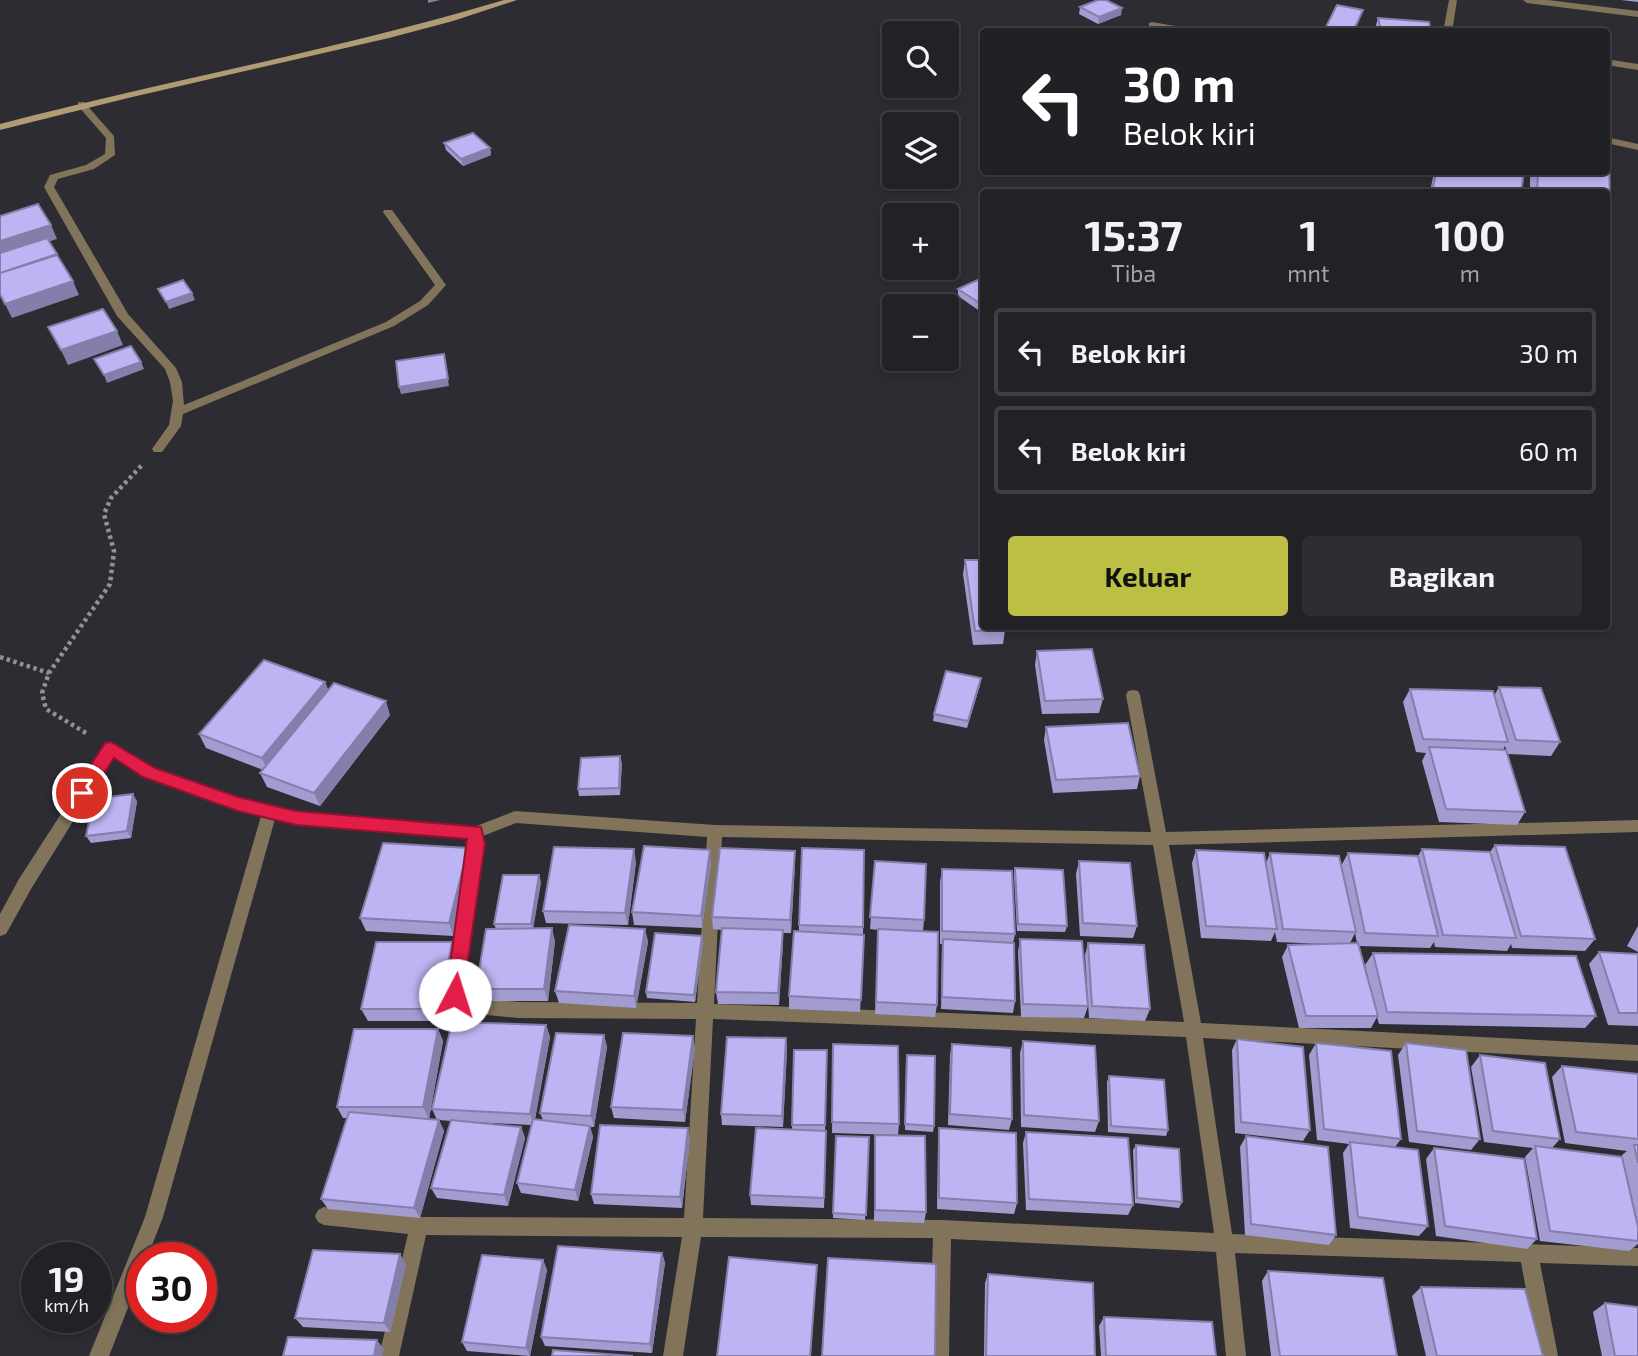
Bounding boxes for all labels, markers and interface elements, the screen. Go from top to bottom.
map controls [882,21,959,371]
button: search [882,21,959,98]
text: 30 m [1123,53,1235,112]
icon: left [1008,56,1099,147]
button: layers [882,112,959,189]
text: Belok kiri [1123,113,1256,151]
button: + [882,203,959,280]
text: 15:37 [1085,209,1183,259]
text: 1 [1299,209,1318,259]
text: 100 [1434,209,1505,259]
text: Tiba [1111,259,1156,287]
text: mnt [1287,259,1330,287]
text: m [1460,259,1480,287]
button: − [882,294,959,371]
icon: left [1012,333,1050,371]
text: Belok kiri [1071,337,1186,368]
text: 30 m [1519,337,1578,368]
icon: left [1012,431,1050,469]
text: Belok kiri [1071,435,1186,466]
text: 60 m [1519,435,1578,466]
button: Keluar [1008,536,1288,616]
button: Bagikan [1302,536,1582,616]
pin [52,763,112,823]
icon: arrive [63,774,101,812]
position arrow [418,958,492,1032]
speed limit sign: 30 [126,1242,217,1333]
text: 19 [49,1257,84,1299]
text: km/h [44,1294,89,1316]

